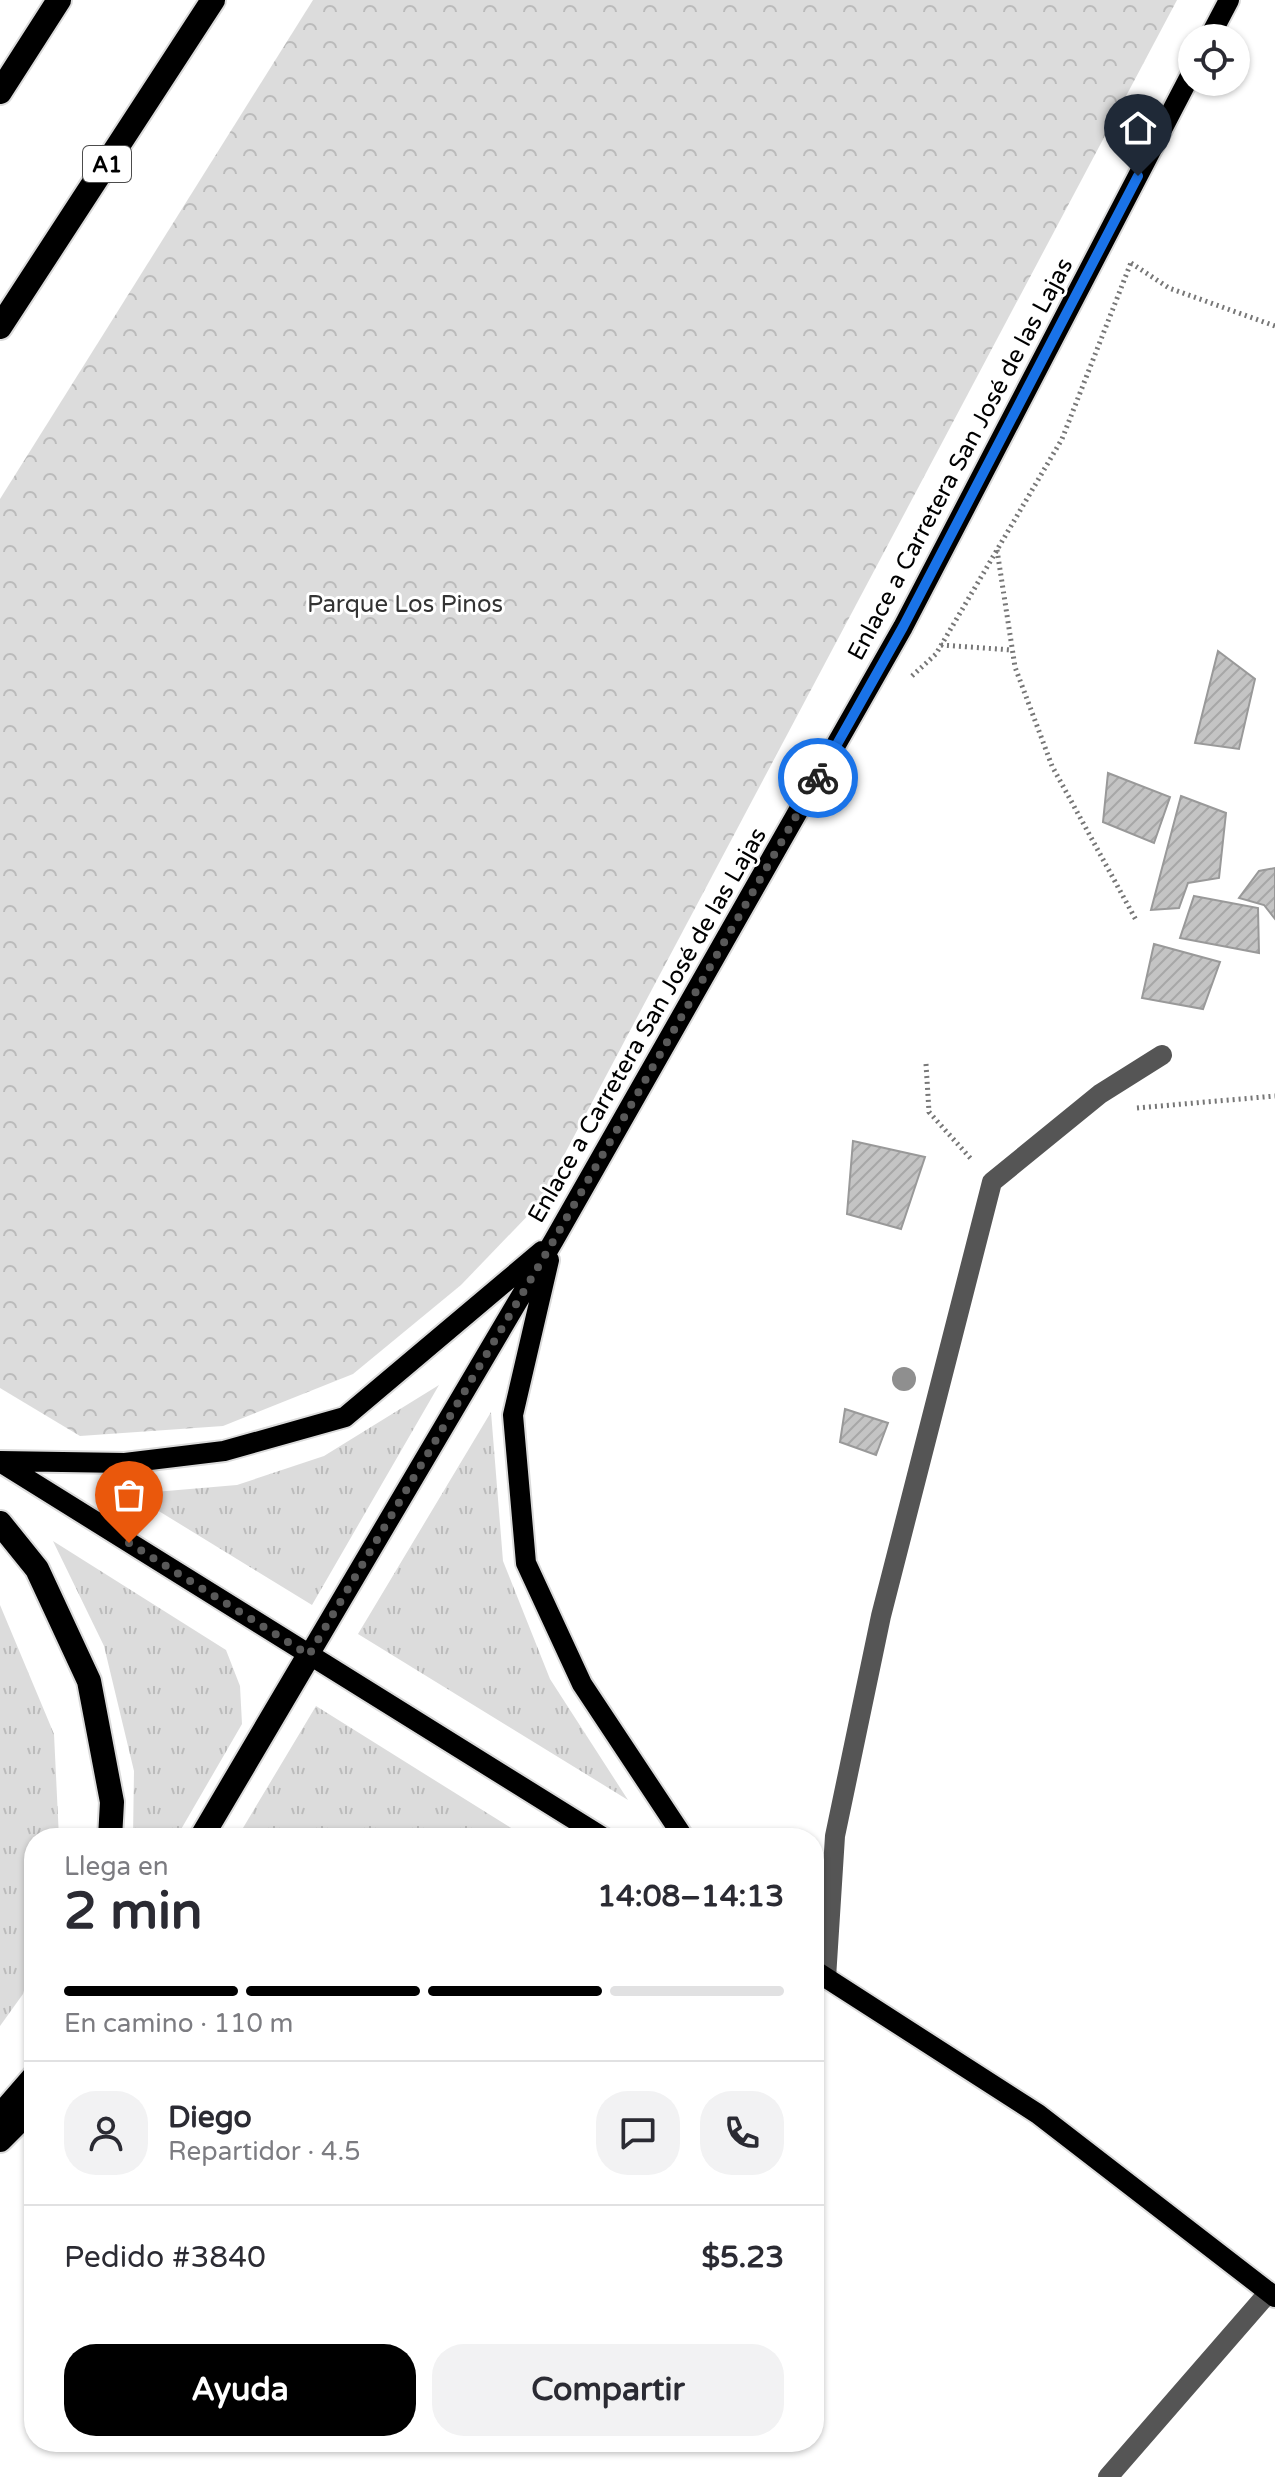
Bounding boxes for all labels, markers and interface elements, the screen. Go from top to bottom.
map controls [1178,24,1250,96]
button: locate [1178,24,1250,96]
pin [1104,94,1172,176]
icon: home [1116,106,1160,150]
road number: A1 [83,146,131,182]
street label: Enlace a Carretera San José de las Lajas [842,253,1079,665]
park label: Parque Los Pinos [307,590,503,619]
courier [778,738,858,818]
icon: bike [796,756,840,800]
street label: Enlace a Carretera San José de las Lajas [522,822,773,1228]
pin [95,1461,163,1543]
icon: bag [107,1473,151,1517]
text: Llega en [64,1851,169,1882]
text: 14:08–14:13 [597,1878,784,1915]
text: 2 min [64,1880,203,1943]
text: En camino · 110 m [64,2008,293,2039]
button: person [64,2091,148,2175]
button: chat [596,2091,680,2175]
button: phone [700,2091,784,2175]
text: Diego [168,2099,252,2136]
text: Repartidor · 4.5 [168,2136,360,2167]
text: Pedido #3840 [64,2239,266,2276]
text: $5.23 [702,2239,784,2276]
button: Ayuda [64,2344,416,2436]
button: Compartir [432,2344,784,2436]

